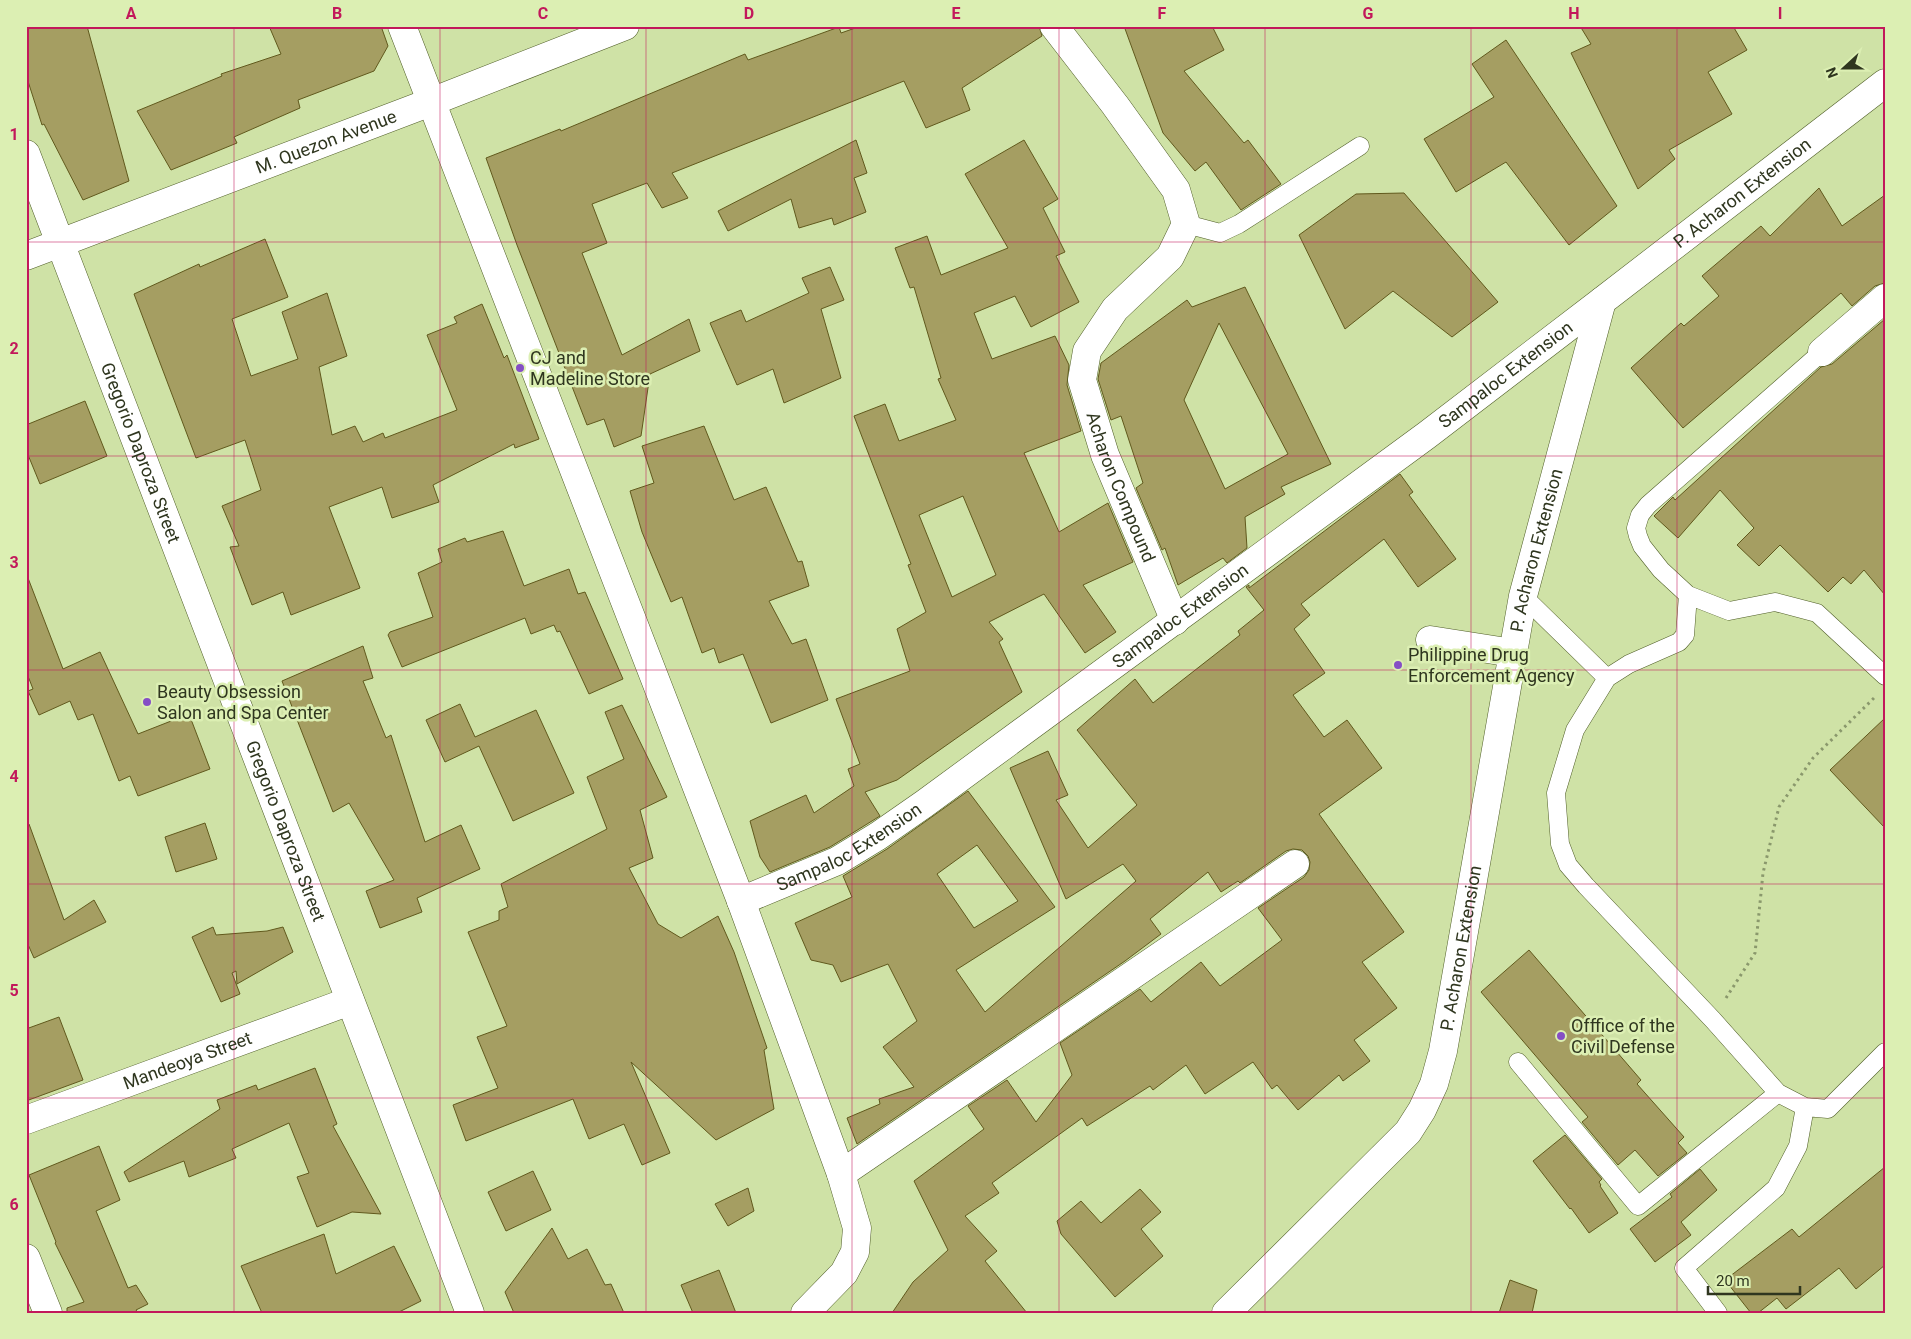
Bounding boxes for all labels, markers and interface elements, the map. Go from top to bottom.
text: A [126,4,137,23]
text: B [332,4,342,23]
text: C [538,4,548,23]
text: D [744,4,754,23]
text: E [952,4,961,23]
text: F [1158,4,1167,23]
text: G [1363,4,1374,23]
text: H [1568,4,1580,23]
text: I [1778,4,1782,23]
north arrow [1818,42,1868,92]
text: N [1823,65,1841,80]
street label: M. Quezon Avenue [252,105,399,178]
text: 1 [9,125,19,144]
street label: P. Acharon Extension [1669,133,1815,252]
street label: Sampaloc Extension [1434,316,1577,432]
text: 2 [9,339,19,358]
place label: CJ and Madeline Store [530,347,650,389]
street label: Gregorio Daproza Street [97,359,185,546]
marker: CJ and Madeline Store [514,362,526,374]
street label: Acharon Compound [1082,409,1160,565]
street label: P. Acharon Extension [1506,466,1567,634]
text: 3 [9,553,19,572]
street label: Sampaloc Extension [1108,559,1252,672]
place label: Philippine Drug Enforcement Agency [1408,644,1575,686]
marker: Philippine Drug Enforcement Agency [1392,659,1404,671]
place label: Beauty Obsession Salon and Spa Center [157,681,329,723]
marker: Beauty Obsession Salon and Spa Center [141,696,153,708]
street label: Gregorio Daproza Street [242,738,330,924]
text: 4 [9,767,19,786]
street label: Sampaloc Extension [773,798,925,895]
street label: P. Acharon Extension [1436,864,1485,1032]
text: 5 [9,981,19,1000]
place label: Offfice of the Civil Defense [1571,1015,1675,1057]
street label: Mandeoya Street [120,1027,255,1093]
marker: Offfice of the Civil Defense [1555,1030,1567,1042]
text: 6 [9,1195,19,1214]
scale bar [1708,1264,1801,1296]
text: 20 m [1716,1272,1750,1290]

